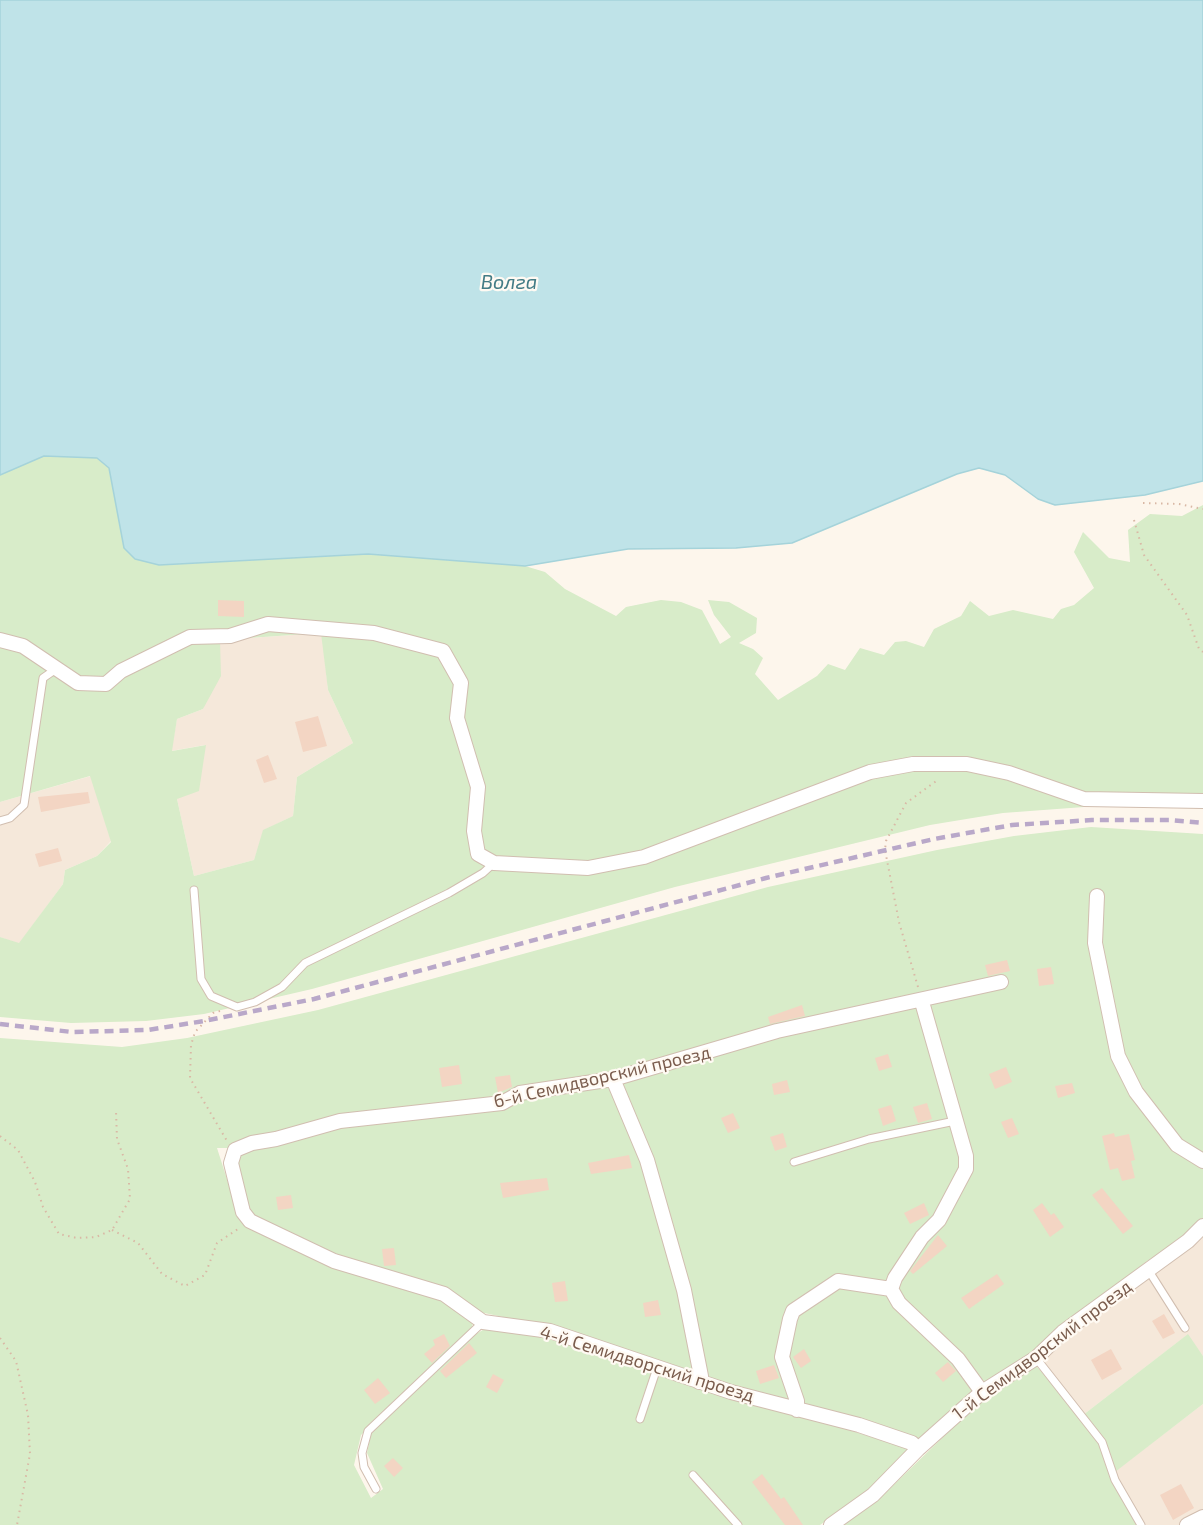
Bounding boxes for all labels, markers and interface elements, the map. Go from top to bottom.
water label: Волга [481,270,537,294]
street label: 6-й Семидворский проезд [491,1042,713,1112]
street label: 1-й Семидворский проезд [948,1276,1136,1424]
street label: 4-й Семидворский проезд [537,1321,757,1407]

